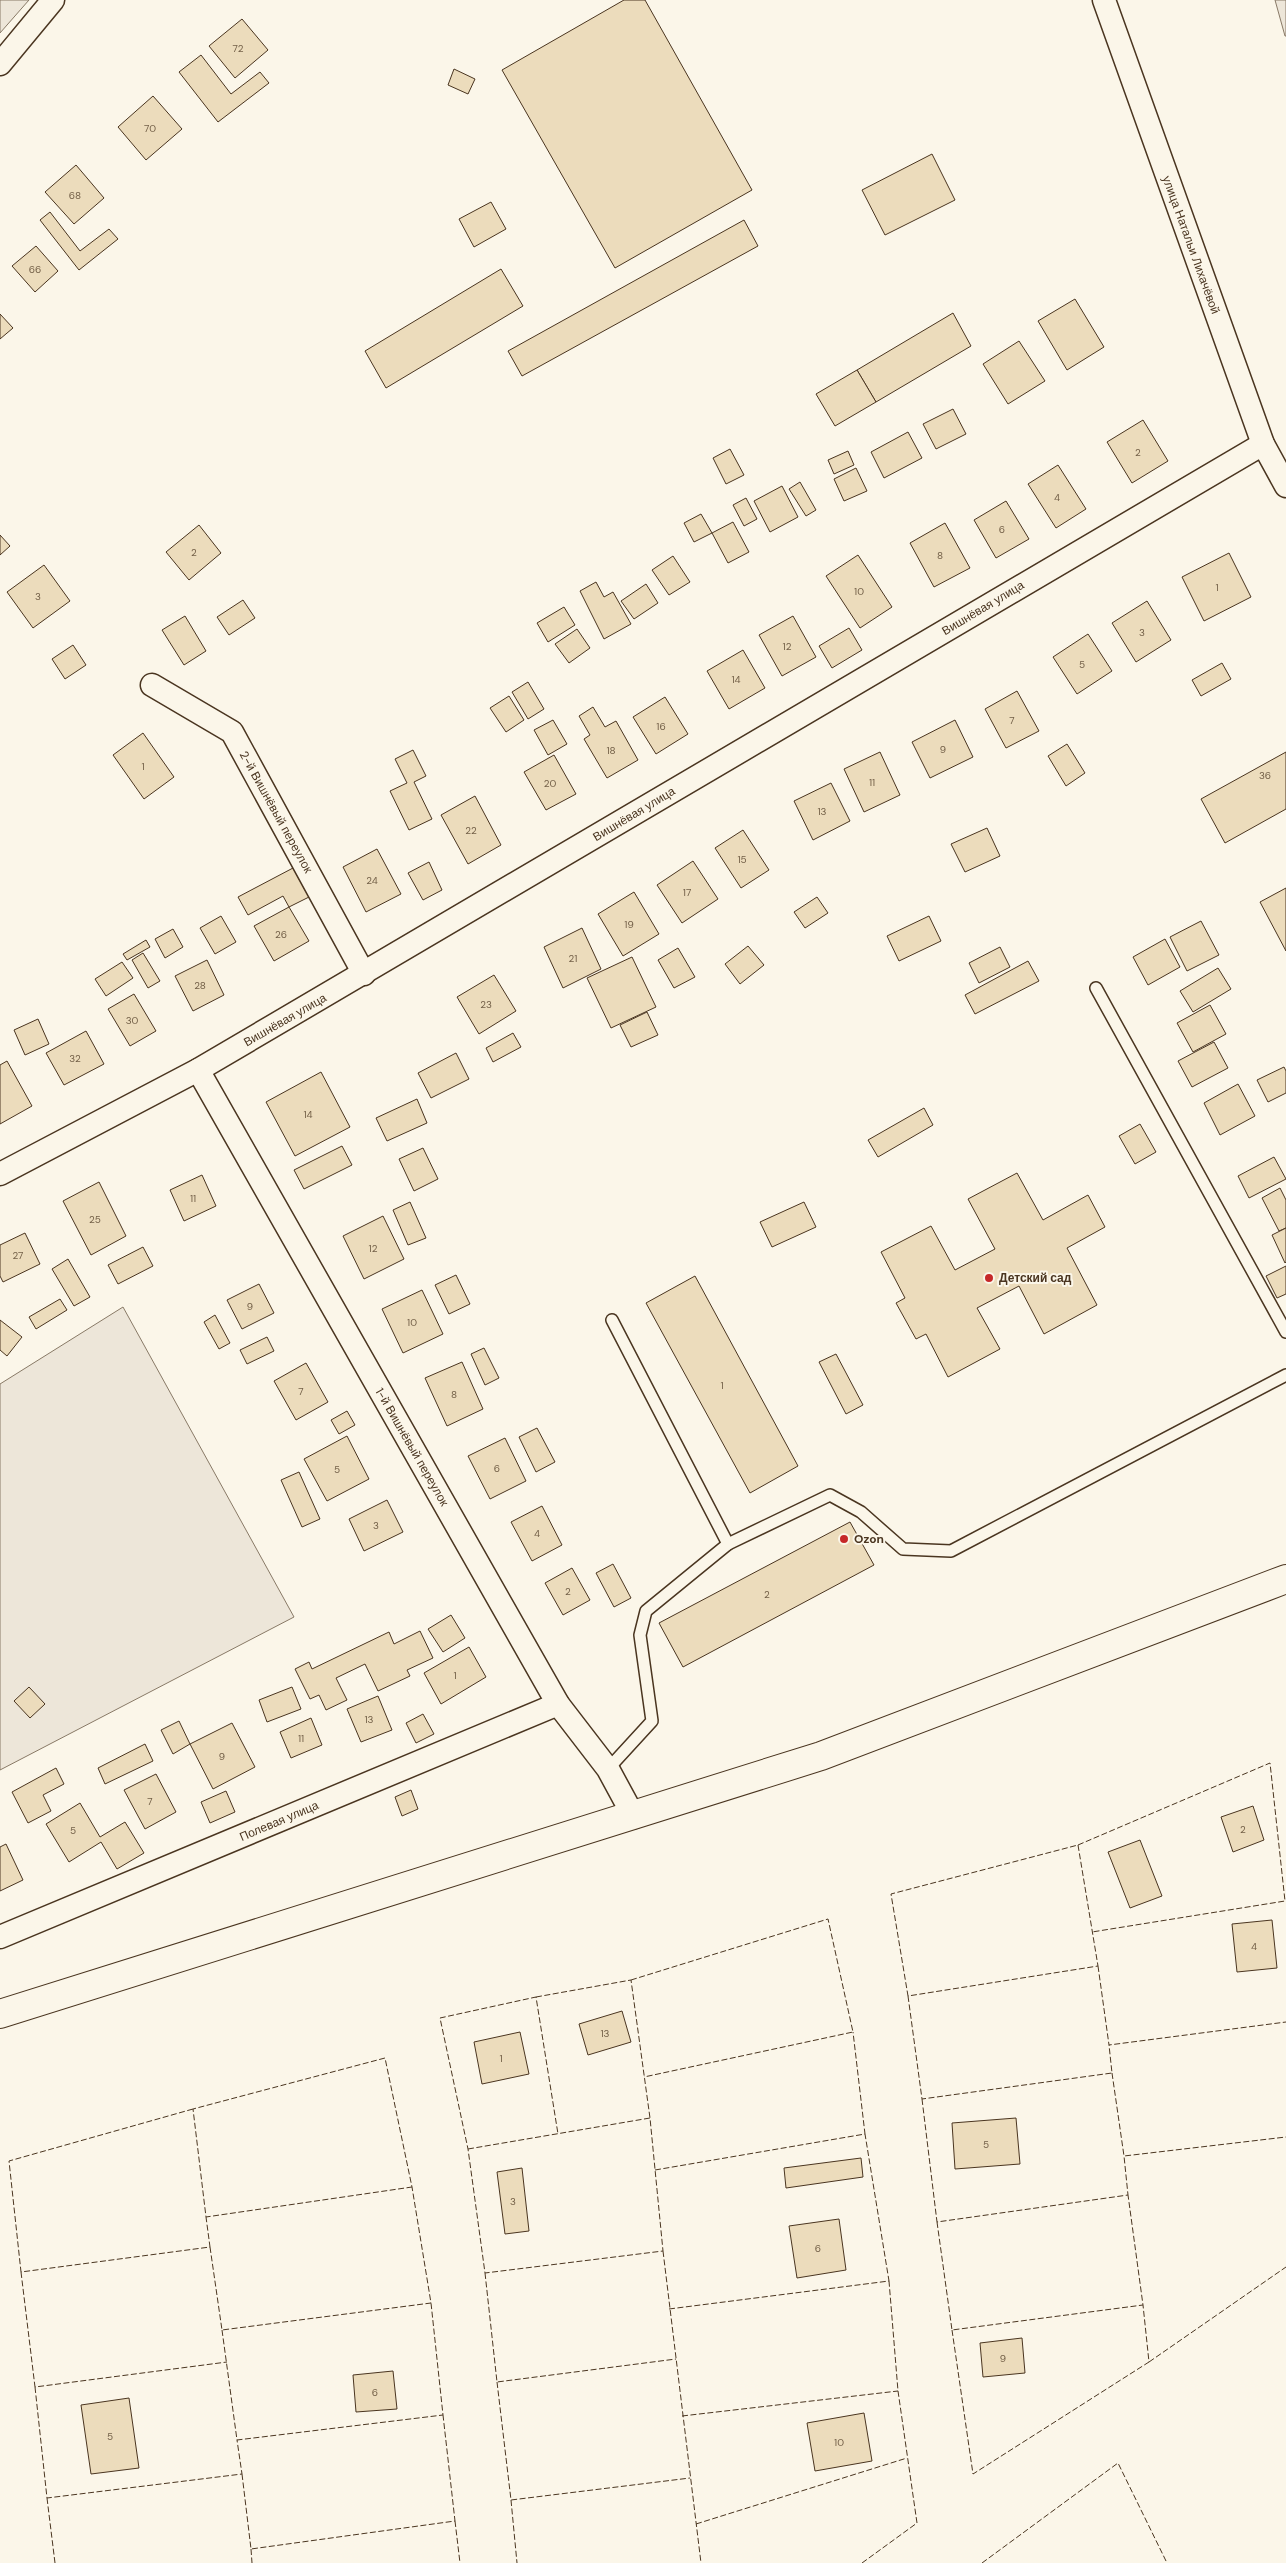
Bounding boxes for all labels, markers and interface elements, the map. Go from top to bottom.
house number: 72 [233,42,244,55]
house number: 70 [144,122,156,135]
street label: улица Натальи Лихачёвой [1159,174,1223,316]
house number: 68 [69,189,81,202]
house number: 66 [29,263,41,276]
house number: 2 [1135,446,1141,459]
house number: 4 [1054,491,1060,504]
house number: 6 [999,523,1005,536]
house number: 2 [191,546,197,559]
house number: 8 [937,549,943,562]
street label: Вишнёвая улица [939,577,1027,639]
house number: 1 [1215,581,1219,594]
house number: 10 [854,585,864,598]
house number: 3 [35,590,41,603]
house number: 3 [1139,626,1145,639]
house number: 12 [783,640,792,653]
house number: 5 [1079,658,1085,671]
house number: 14 [731,673,741,686]
house number: 7 [1009,714,1015,727]
house number: 16 [656,720,666,733]
house number: 9 [940,743,946,756]
house number: 18 [606,744,616,757]
street label: 2-й Вишнёвый переулок [236,748,317,876]
house number: 1 [141,760,145,773]
house number: 36 [1259,769,1271,782]
house number: 11 [869,776,875,789]
house number: 20 [544,777,556,790]
street label: Вишнёвая улица [590,783,678,845]
house number: 13 [817,805,827,818]
house number: 22 [465,824,477,837]
house number: 15 [737,853,747,866]
house number: 24 [366,874,378,887]
house number: 17 [683,886,691,899]
house number: 19 [624,918,634,931]
house number: 26 [275,928,287,941]
house number: 21 [569,952,577,965]
house number: 28 [194,979,206,992]
street label: Вишнёвая улица [241,990,330,1050]
house number: 23 [480,998,492,1011]
house number: 30 [126,1014,139,1027]
house number: 32 [69,1052,81,1065]
house number: 14 [303,1108,313,1121]
house number: 11 [190,1192,196,1205]
house number: 25 [89,1213,101,1226]
house number: 12 [369,1242,378,1255]
house number: 27 [13,1249,23,1262]
place label: Детский сад [999,1270,1072,1286]
marker: Детский сад [983,1272,995,1284]
house number: 9 [247,1300,253,1313]
house number: 10 [407,1316,417,1329]
house number: 1 [720,1379,724,1392]
house number: 7 [298,1385,304,1398]
street label: 1-й Вишнёвый переулок [372,1385,453,1510]
house number: 8 [451,1388,457,1401]
house number: 6 [494,1462,500,1475]
house number: 5 [334,1463,340,1476]
house number: 3 [373,1519,379,1532]
house number: 4 [534,1527,540,1540]
place label: Ozon [854,1531,884,1547]
marker: Ozon [838,1533,850,1545]
house number: 2 [565,1585,571,1598]
house number: 2 [764,1588,770,1601]
house number: 1 [453,1669,457,1682]
house number: 13 [364,1713,374,1726]
house number: 11 [298,1732,304,1745]
house number: 9 [219,1750,225,1763]
house number: 7 [147,1795,153,1808]
street label: Полевая улица [237,1797,321,1845]
house number: 2 [1240,1823,1246,1836]
house number: 5 [70,1824,76,1837]
house number: 4 [1251,1940,1257,1953]
house number: 13 [600,2027,610,2040]
house number: 1 [499,2052,503,2065]
house number: 5 [983,2138,989,2151]
house number: 3 [510,2195,516,2208]
house number: 6 [815,2242,821,2255]
house number: 9 [1000,2352,1006,2365]
house number: 6 [372,2386,378,2399]
house number: 5 [107,2430,113,2443]
house number: 10 [834,2436,844,2449]

